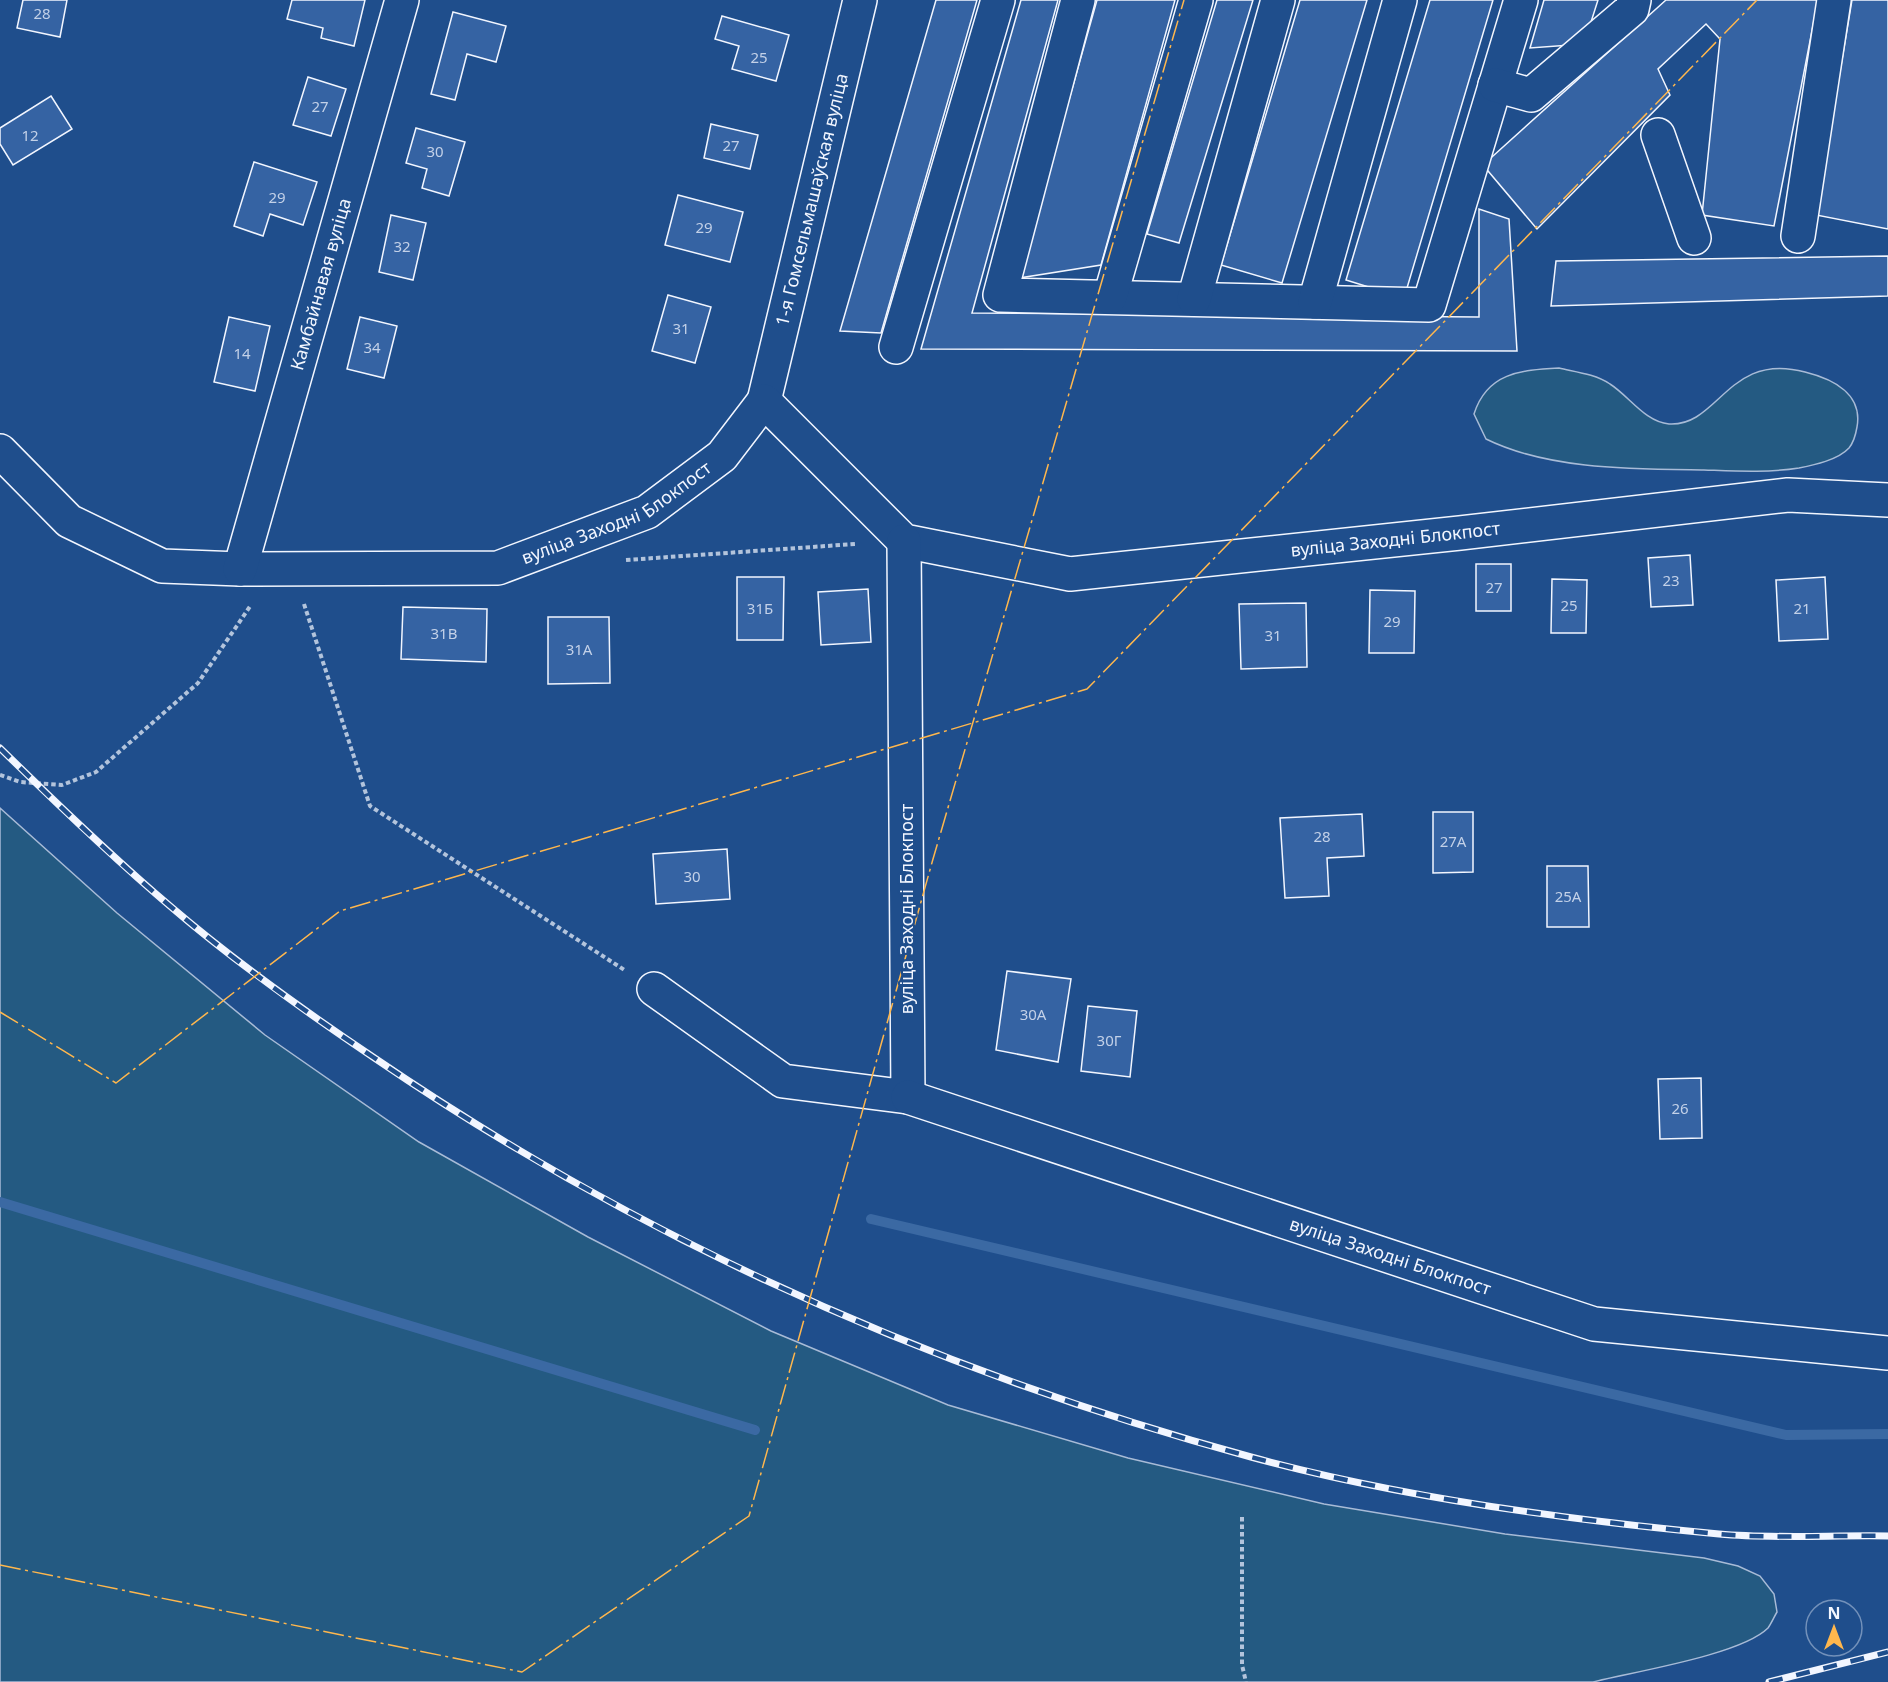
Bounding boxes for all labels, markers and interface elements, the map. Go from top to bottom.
house number: 28 [33,3,51,23]
house number: 25 [750,47,768,67]
street label: 1-я Гомсельмашаўская вуліца [769,71,853,328]
house number: 27 [311,96,329,116]
house number: 12 [21,125,39,145]
house number: 27 [722,135,740,155]
house number: 30 [426,141,444,161]
house number: 29 [268,187,286,207]
street label: Камбайнавая вуліца [284,195,356,373]
house number: 29 [695,217,713,237]
house number: 32 [393,236,411,256]
house number: 31 [672,318,690,338]
house number: 34 [363,337,381,357]
house number: 14 [233,343,251,363]
street label: вуліца Заходні Блокпост [518,455,716,569]
street label: вуліца Заходні Блокпост [1289,515,1502,562]
house number: 23 [1662,570,1680,590]
house number: 27 [1485,577,1503,597]
house number: 25 [1560,595,1578,615]
house number: 31Б [747,598,773,618]
house number: 21 [1793,598,1811,618]
house number: 29 [1383,611,1401,631]
house number: 31В [431,623,457,643]
house number: 31 [1264,625,1282,645]
house number: 31А [566,639,593,659]
street label: вуліца Заходні Блокпост [894,803,918,1014]
house number: 28 [1313,826,1331,846]
house number: 27А [1440,831,1467,851]
house number: 30 [683,866,701,886]
house number: 25А [1555,886,1582,906]
house number: 30А [1020,1004,1047,1024]
house number: 30Г [1097,1030,1122,1050]
house number: 26 [1671,1098,1689,1118]
street label: вуліца Заходні Блокпост [1287,1211,1495,1300]
north arrow [1804,1598,1864,1658]
text: N [1827,1602,1841,1624]

